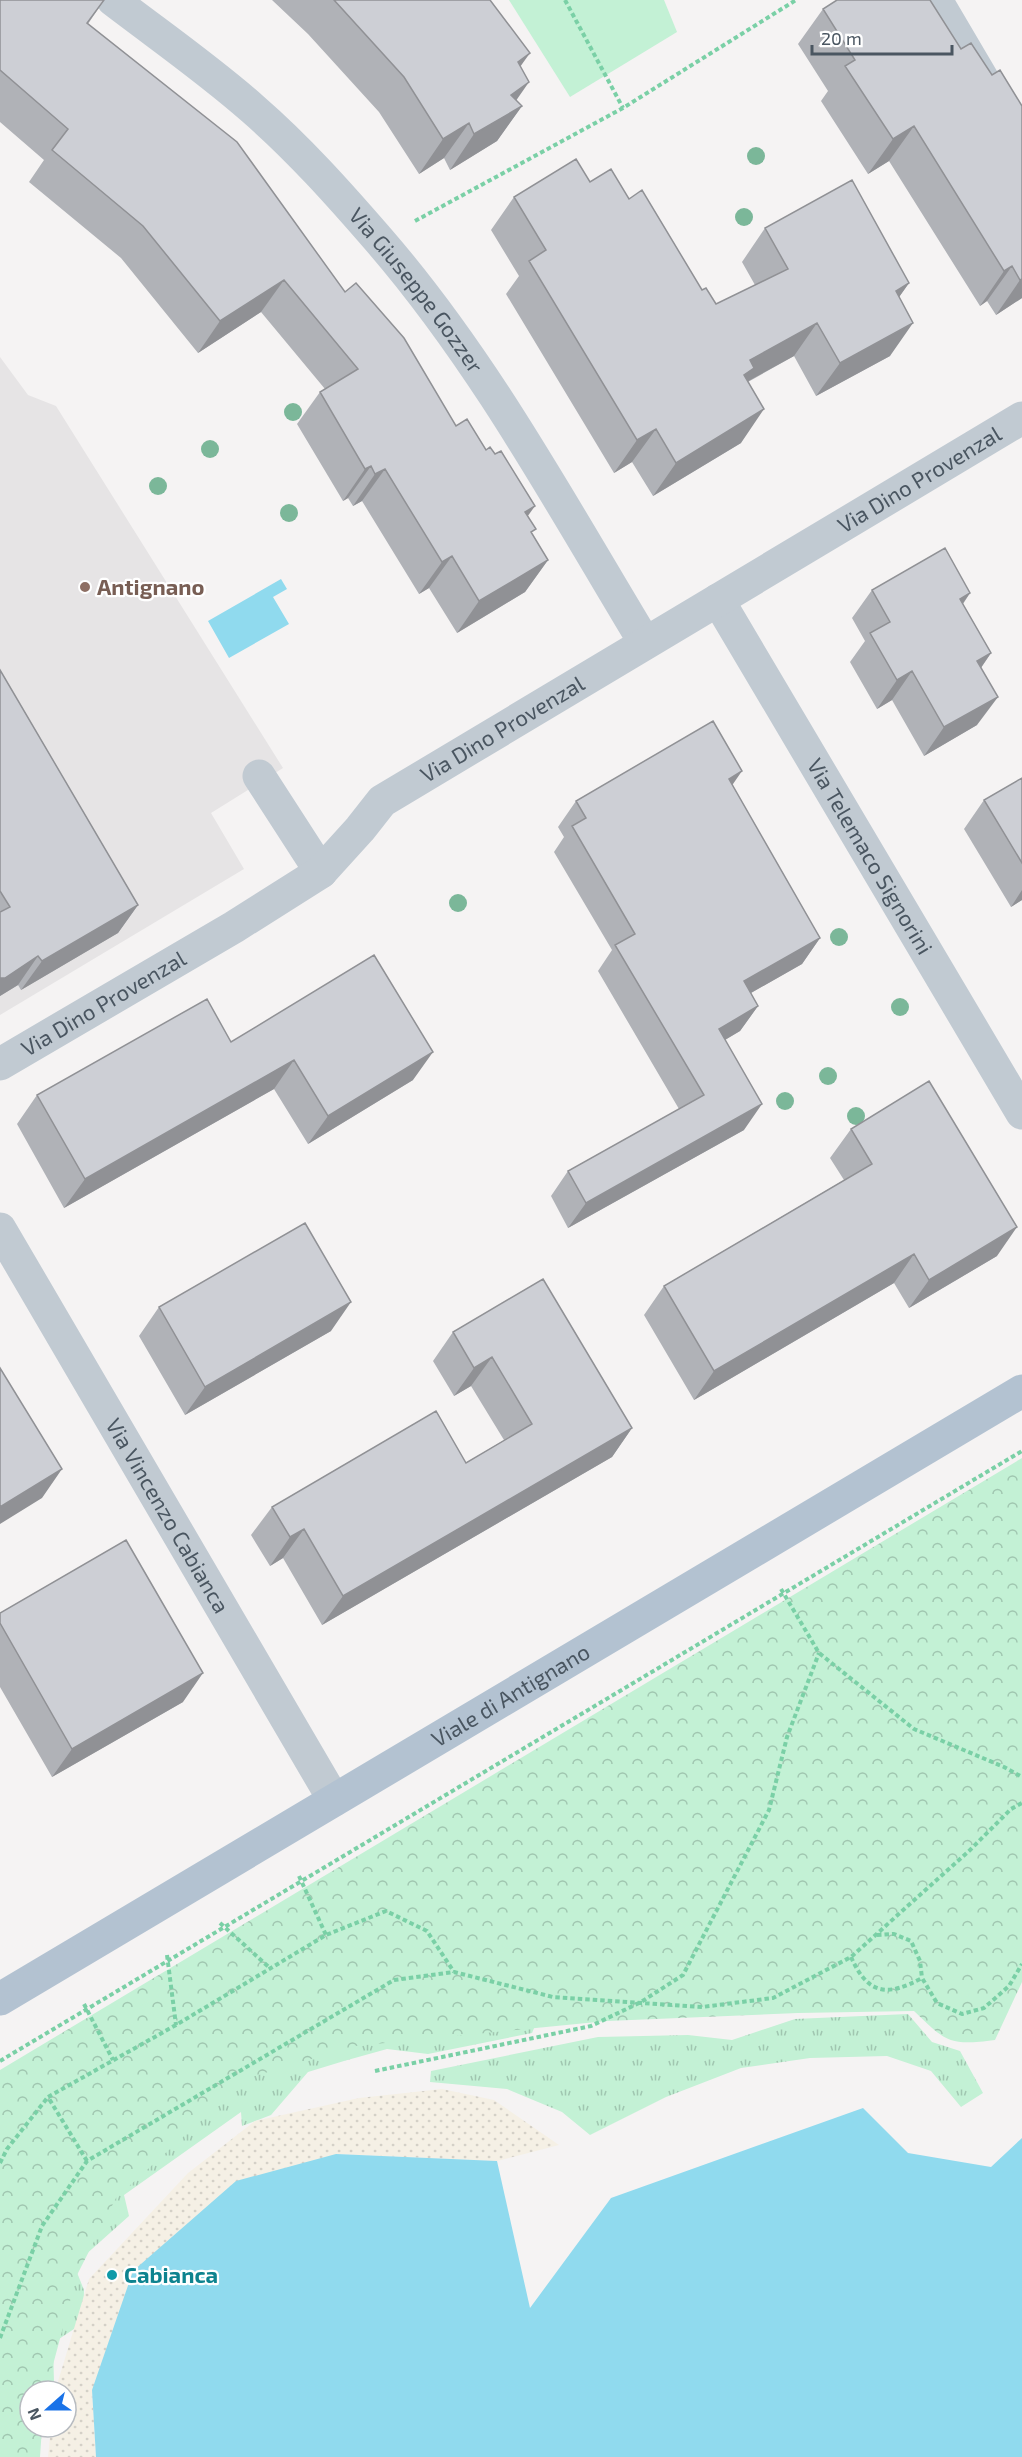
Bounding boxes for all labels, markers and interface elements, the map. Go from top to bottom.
scale bar [812,18,952,56]
text: 20 m [821,27,862,49]
street label: Via Giuseppe Gozzer [345,202,490,377]
street label: Via Dino Provenzal [832,419,1006,537]
place label: Antignano [97,573,204,599]
marker: Antignano [78,580,92,594]
street label: Via Dino Provenzal [415,669,589,787]
street label: Via Telemaco Signorini [803,753,939,958]
street label: Via Dino Provenzal [16,944,190,1061]
street label: Via Vincenzo Cabianca [101,1413,236,1617]
street label: Viale di Antignano [426,1637,594,1752]
place label: Cabianca [124,2261,218,2287]
marker: Cabianca [105,2268,119,2282]
north arrow [18,2379,78,2439]
text: N [23,2406,44,2423]

